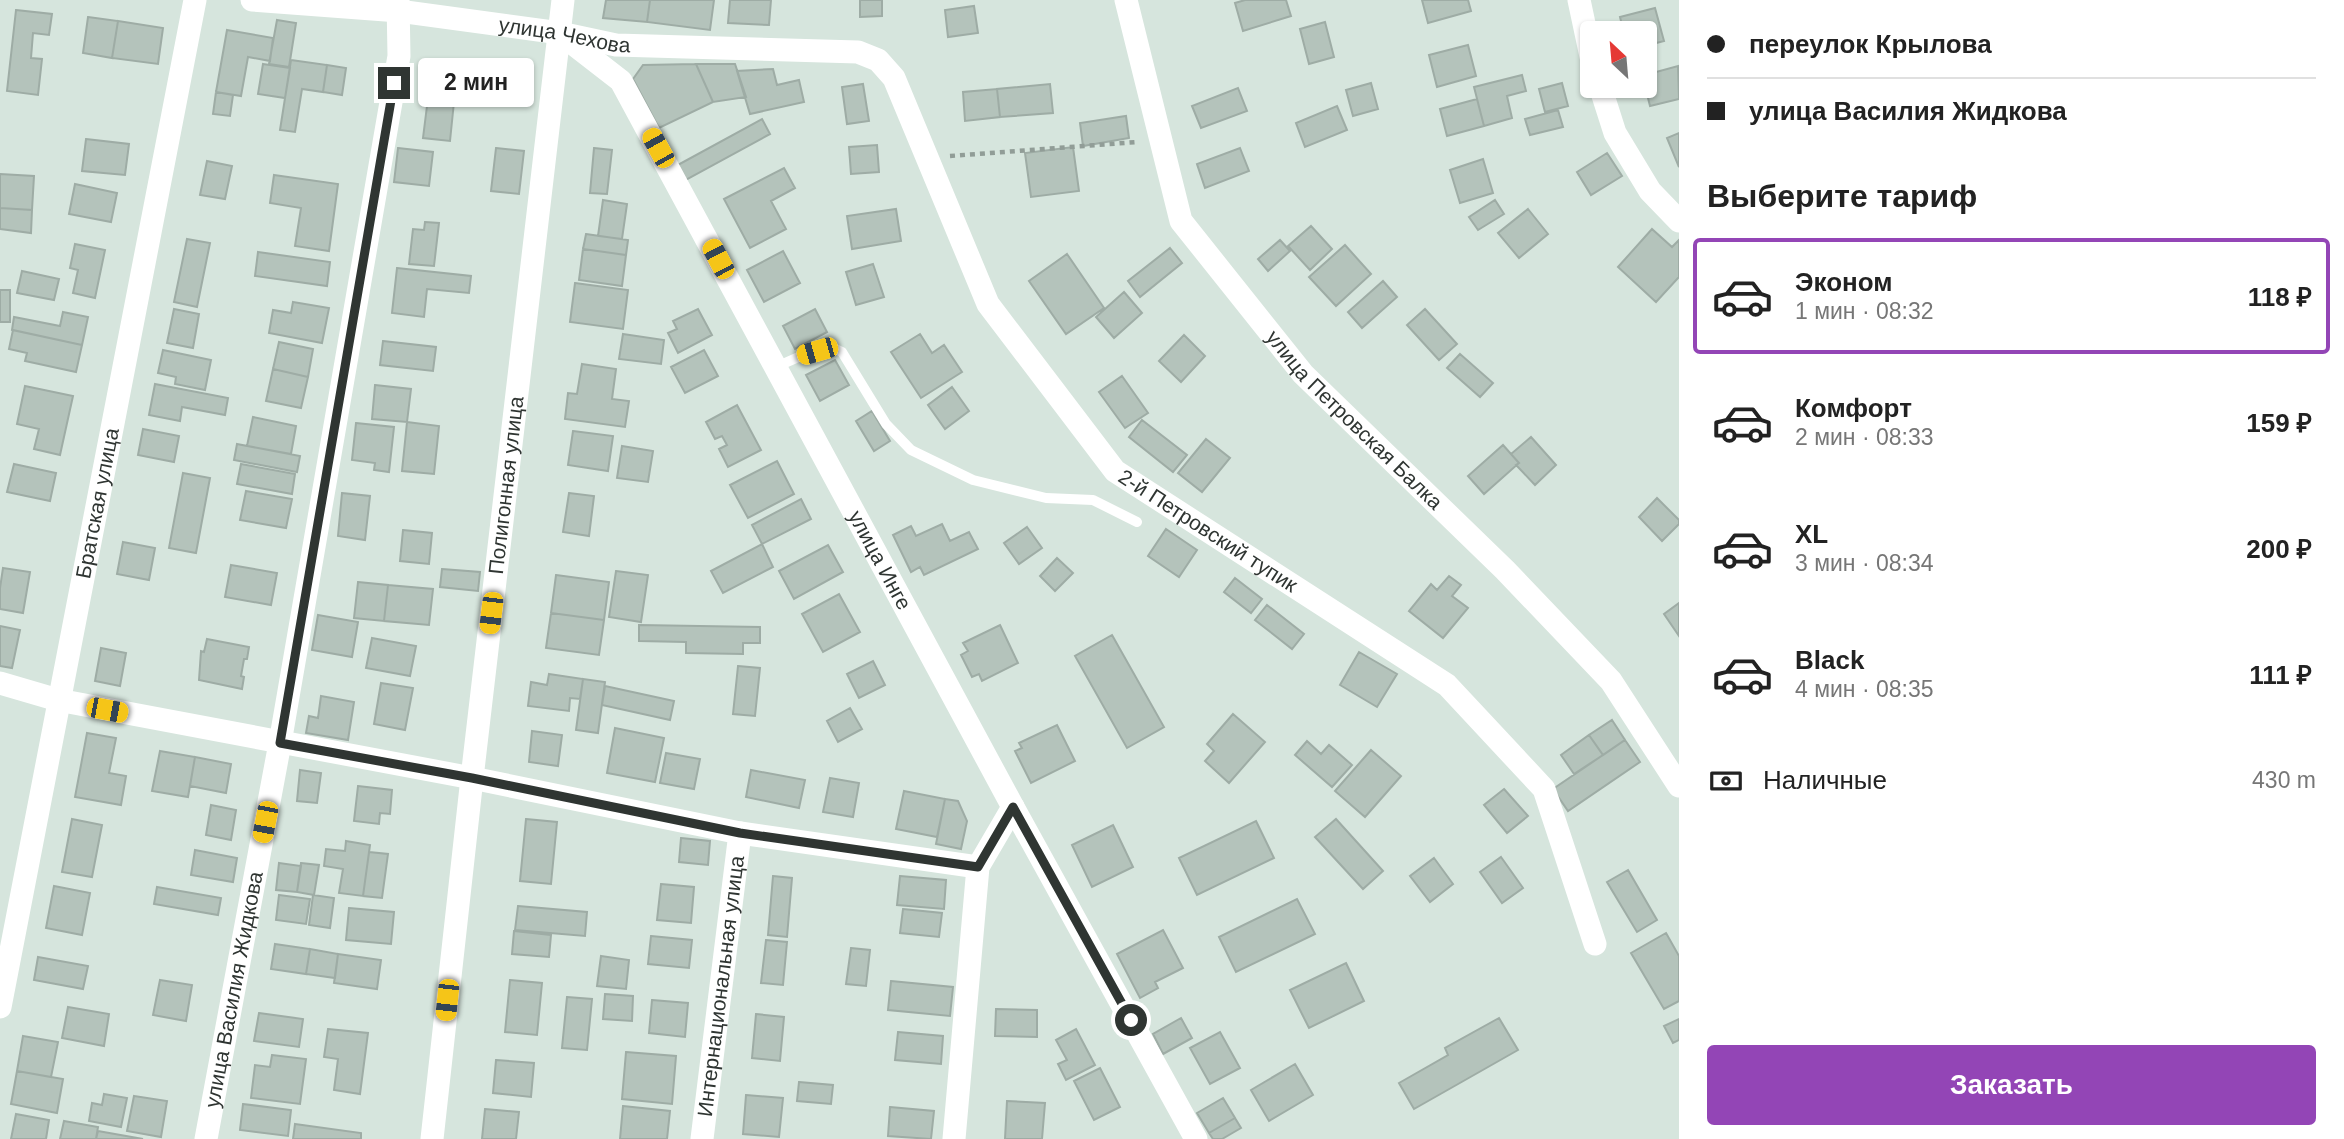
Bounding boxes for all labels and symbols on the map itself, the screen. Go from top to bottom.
street label: улица Чехова [497,13,631,56]
north arrow [1580,21,1657,98]
callout: 2 мин [418,58,534,108]
route end [378,67,410,99]
car [639,125,678,171]
car [699,236,738,282]
street label: улица Петровская Балка [1262,326,1448,514]
car [794,335,841,367]
street label: Полигонная улица [484,395,528,575]
street label: Братская улица [71,426,123,581]
street label: 2-й Петровский тупик [1115,464,1302,597]
street label: улица Инге [844,506,916,613]
car [479,591,504,635]
car [85,696,130,724]
car [251,799,280,845]
street label: Интернациональная улица [693,854,748,1118]
street label: улица Василия Жидкова [200,869,267,1110]
car [435,978,460,1022]
route start [1115,1004,1147,1036]

